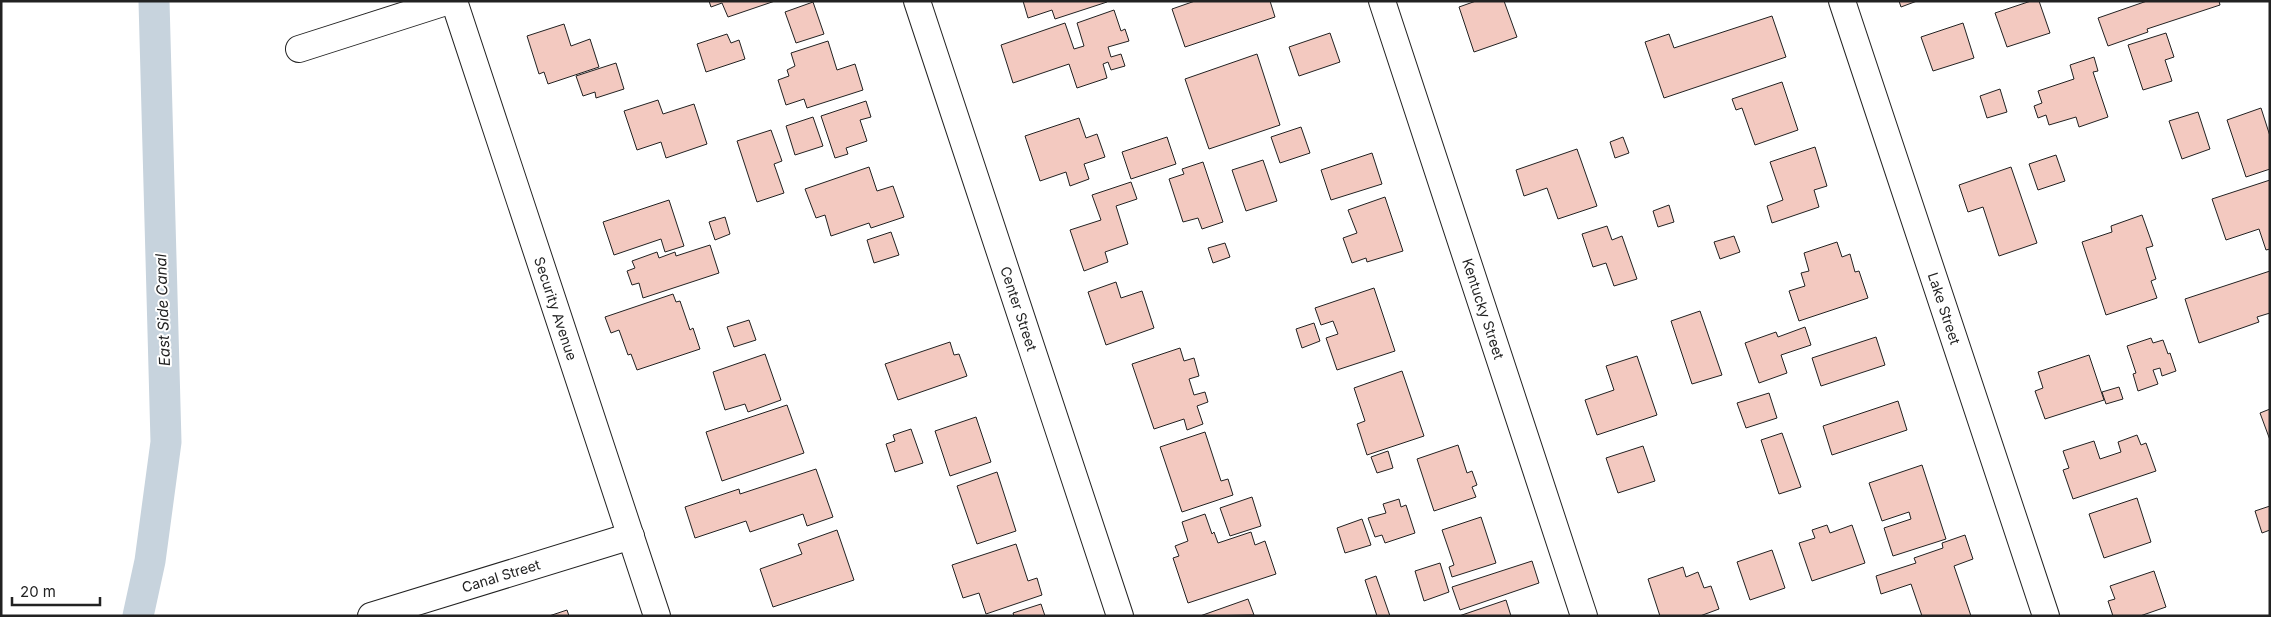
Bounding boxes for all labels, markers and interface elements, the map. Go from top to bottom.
water label: East Side Canal [151,253,174,367]
street label: Security Avenue [531,254,581,363]
street label: Kentucky Street [1459,256,1508,362]
street label: Center Street [997,264,1041,353]
street label: Lake Street [1925,270,1964,347]
street label: Canal Street [460,555,543,596]
scale bar [12,574,100,606]
text: 20 m [20,582,56,601]

